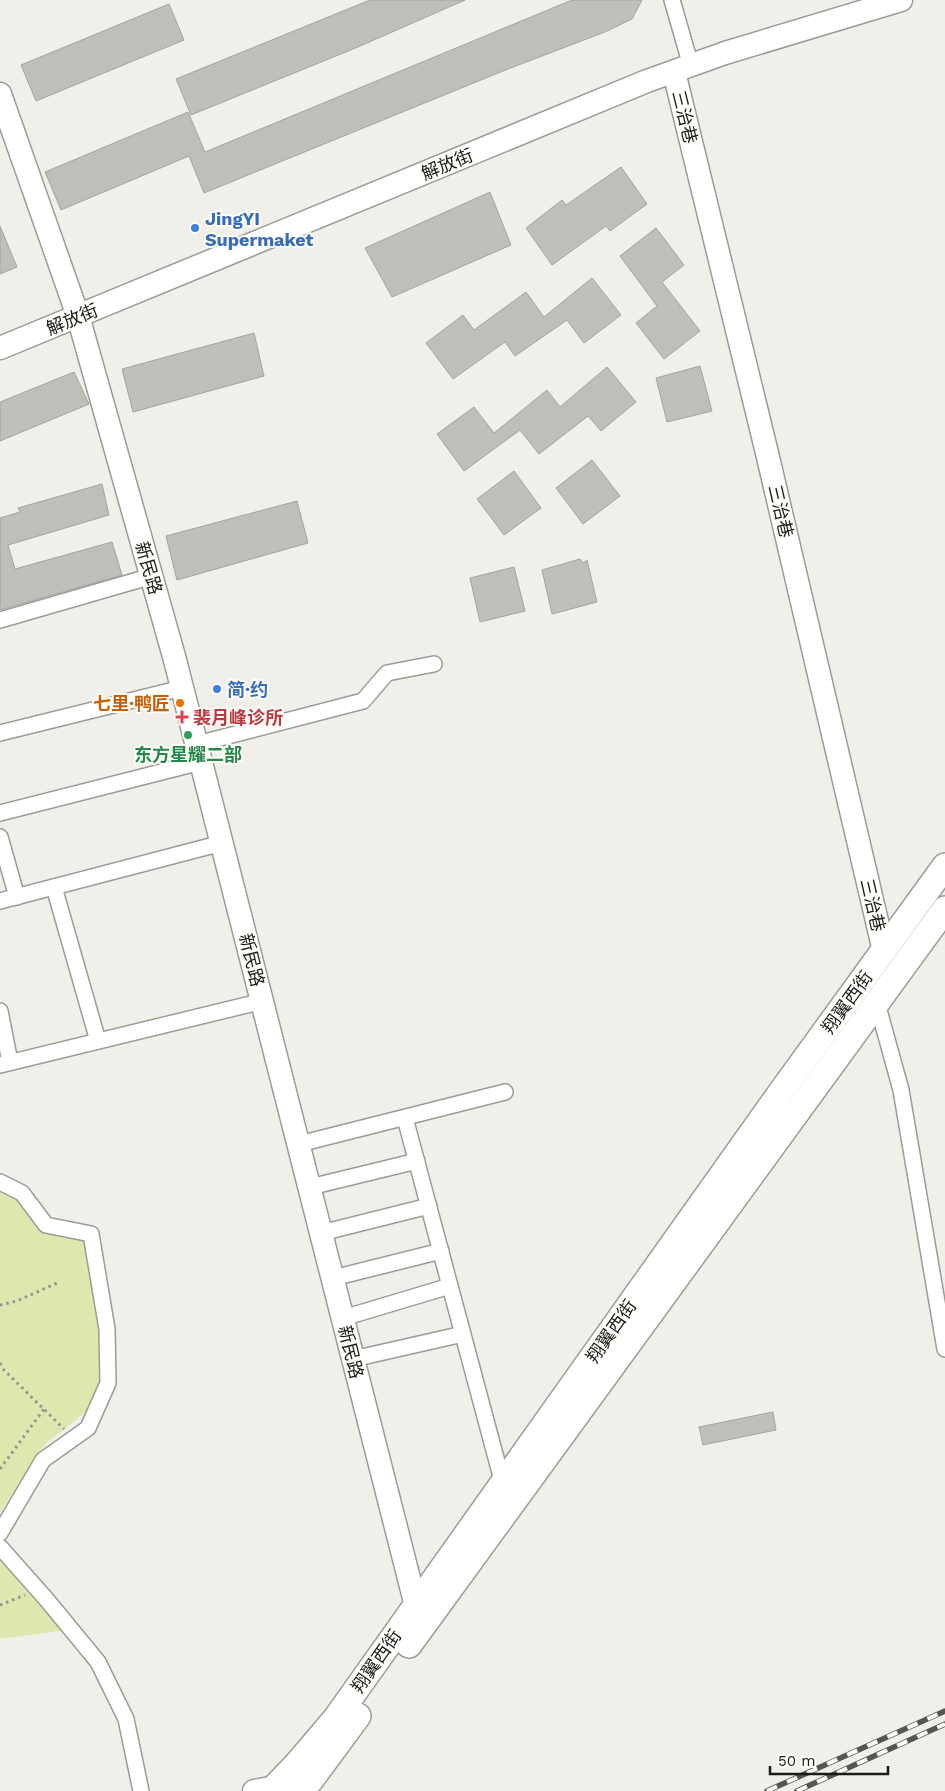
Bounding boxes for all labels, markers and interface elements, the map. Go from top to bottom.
street label: 三治巷 [668,88,702,146]
street label: 解放街 [418,144,476,184]
place label: JingYI Supermaket [205,208,314,250]
marker: JingYI Supermaket [189,222,201,234]
street label: 解放街 [43,299,101,339]
street label: 三治巷 [765,482,797,540]
street label: 新民路 [131,539,167,597]
place label: 简·约 [227,679,268,700]
marker: 简·约 [211,683,223,695]
place label: 七里·鸭匠 [93,693,170,714]
marker: 七里·鸭匠 [174,697,186,709]
place label: 裴月峰诊所 [193,707,283,728]
marker: 裴月峰诊所 [175,710,189,724]
marker: 东方星耀二部 [182,729,194,741]
place label: 东方星耀二部 [134,744,242,765]
street label: 三治巷 [857,876,889,934]
street label: 新民路 [235,931,269,989]
street label: 翔翼西街 [817,967,877,1037]
street label: 翔翼西街 [582,1295,640,1367]
street label: 新民路 [334,1323,368,1381]
street label: 翔翼西街 [347,1625,405,1697]
scale bar [770,1744,888,1776]
text: 50 m [778,1752,815,1770]

